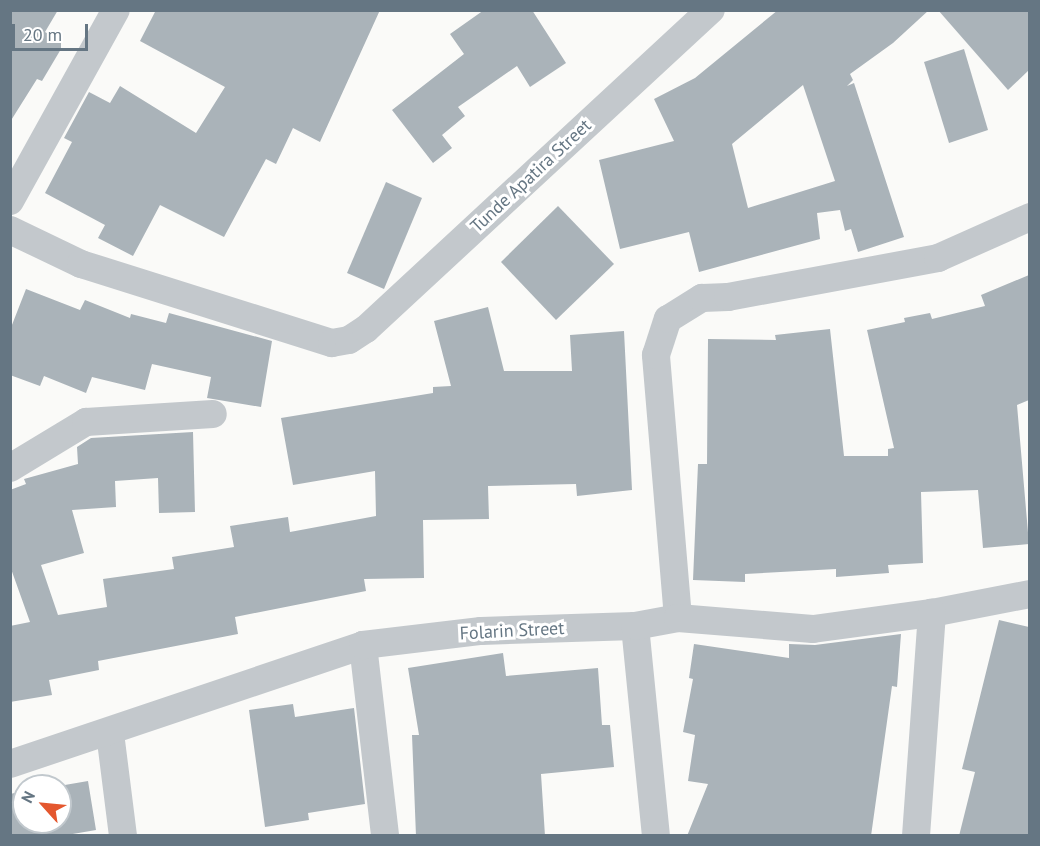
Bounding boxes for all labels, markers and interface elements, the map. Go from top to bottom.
scale bar [15,12,92,50]
text: 20 m [23,23,62,46]
street label: Tunde Apatira Street [466,114,596,238]
street label: Folarin Street [459,617,565,645]
north arrow [12,774,72,834]
text: N [16,788,39,806]

